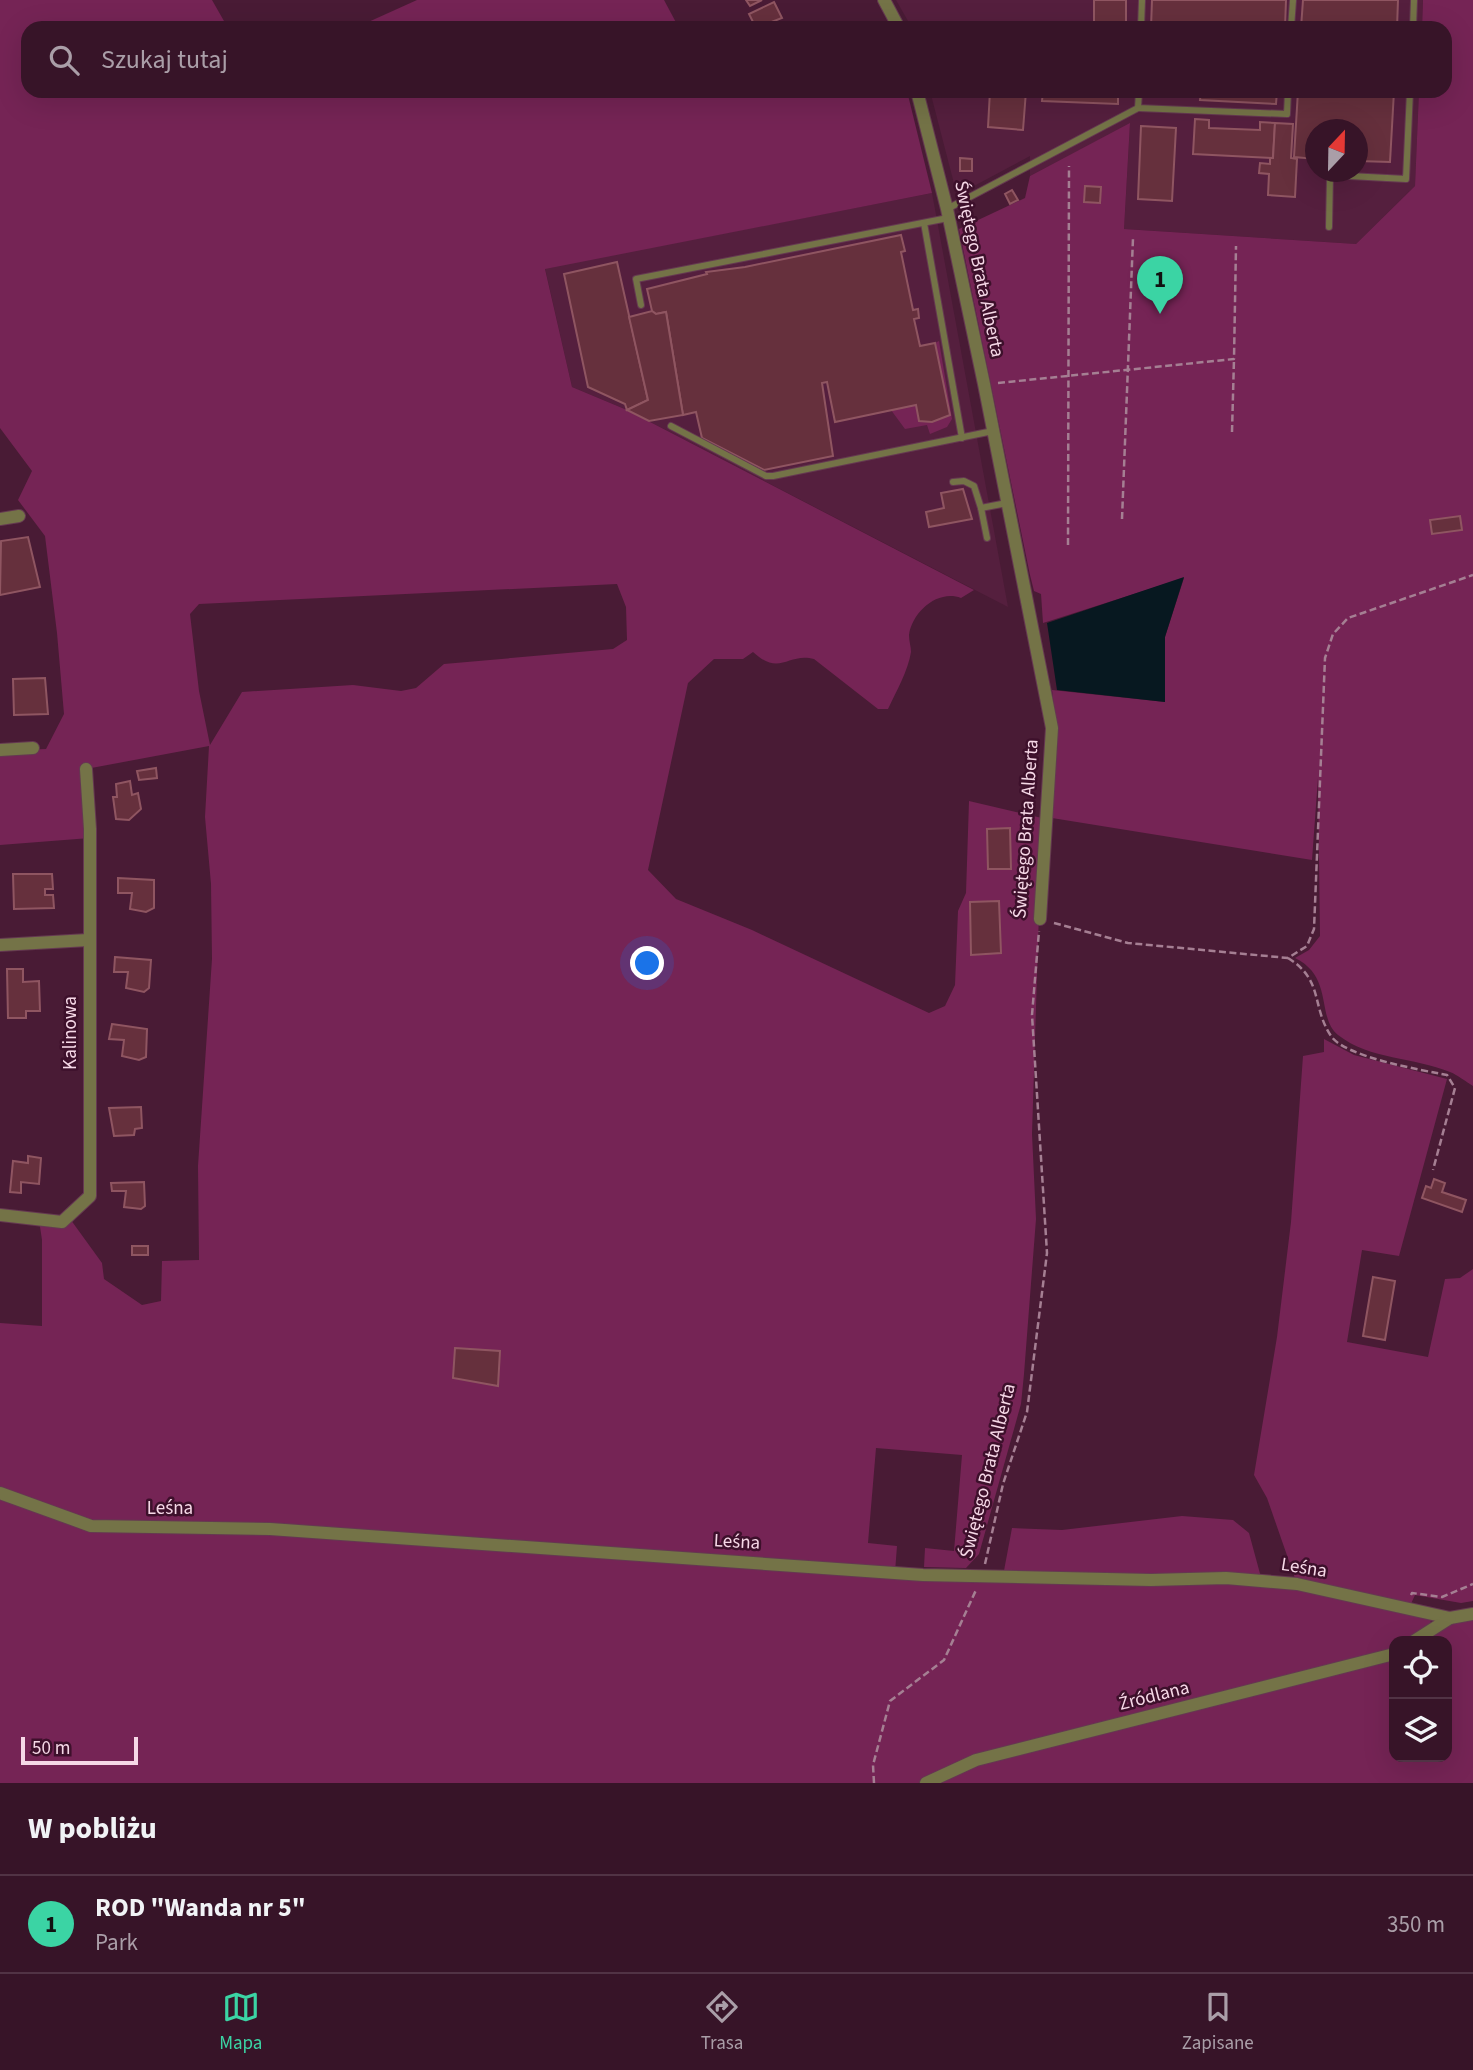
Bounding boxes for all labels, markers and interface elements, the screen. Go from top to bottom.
search box [21,21,1452,98]
icon: search [45,41,83,79]
text: Szukaj tutaj [101,41,228,78]
north arrow [1305,119,1368,182]
street label: Świętego Brata Alberta [947,178,1011,360]
pin: 1 [1137,256,1183,314]
street label: Świętego Brata Alberta [1006,738,1046,920]
your location [630,946,664,980]
street label: Kalinowa [57,996,84,1070]
street label: Świętego Brata Alberta [953,1380,1023,1562]
street label: Leśna [147,1495,193,1522]
street label: Leśna [713,1527,761,1557]
street label: Leśna [1279,1551,1329,1585]
map controls [1389,1636,1452,1762]
button: locate [1389,1636,1452,1699]
street label: Źródlana [1116,1674,1192,1718]
button: layers [1389,1699,1452,1762]
scale bar [21,1734,138,1766]
text: 50 m [32,1735,70,1762]
text: W pobliżu [28,1807,157,1850]
text: ROD "Wanda nr 5" [95,1889,306,1926]
text: 1 [45,1908,57,1941]
text: 350 m [1387,1908,1445,1941]
text: Park [95,1926,138,1959]
tab: Mapa [219,1988,262,2057]
tab: Trasa [701,1988,743,2057]
tab: Zapisane [1182,1988,1254,2057]

